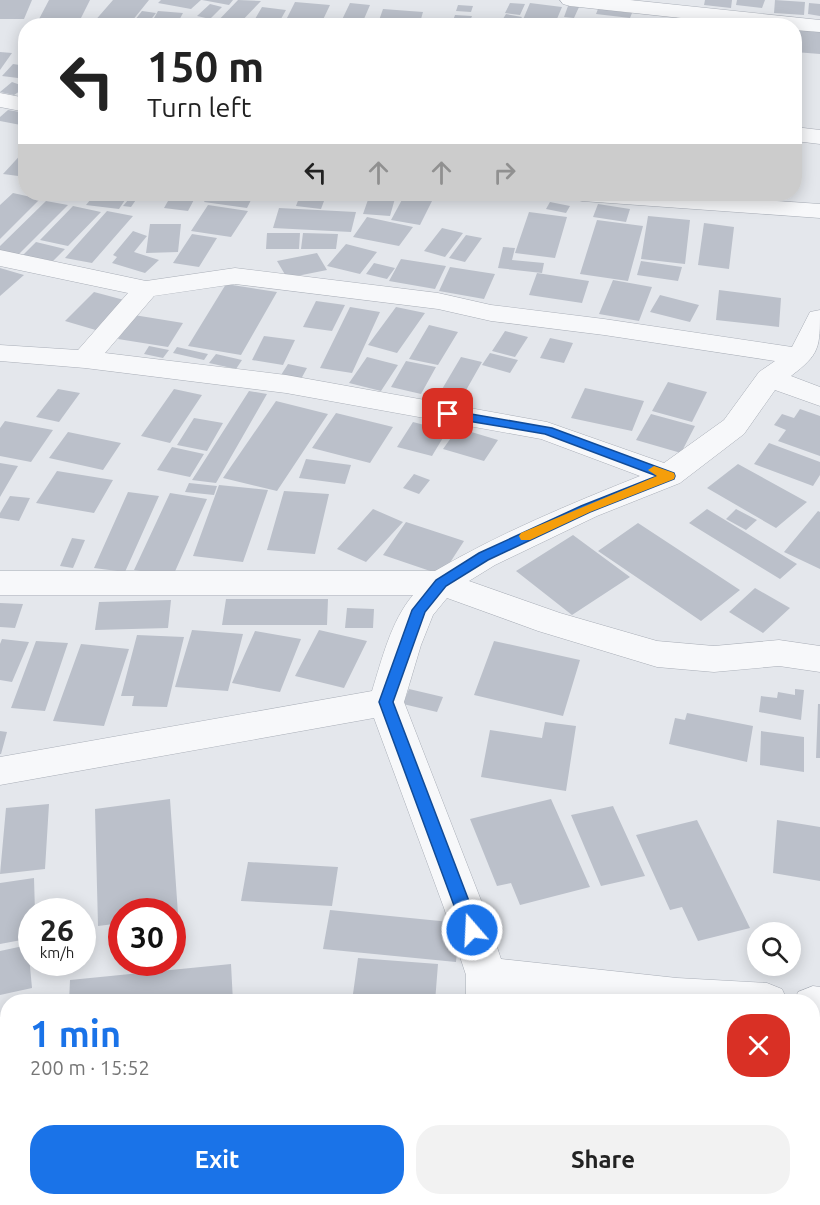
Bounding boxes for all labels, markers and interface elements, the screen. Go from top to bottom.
icon: left [48,42,126,120]
text: 150 m [147,43,264,90]
text: Turn left [147,92,251,122]
icon: left [299,156,332,189]
icon: ahead [362,156,395,189]
icon: ahead [425,156,458,189]
icon: right [488,156,521,189]
pin [422,388,473,439]
icon: arrive [431,397,464,430]
speed limit sign: 30 [108,898,186,976]
position arrow [440,898,504,962]
text: 26 [40,913,74,947]
map controls [747,922,801,976]
button: search [747,922,801,976]
text: km/h [40,944,74,961]
text: 1 min [30,1013,121,1054]
button: close [727,1014,790,1077]
text: 200 m · 15:52 [30,1056,150,1079]
button: Exit [30,1125,404,1194]
button: Share [416,1125,790,1194]

